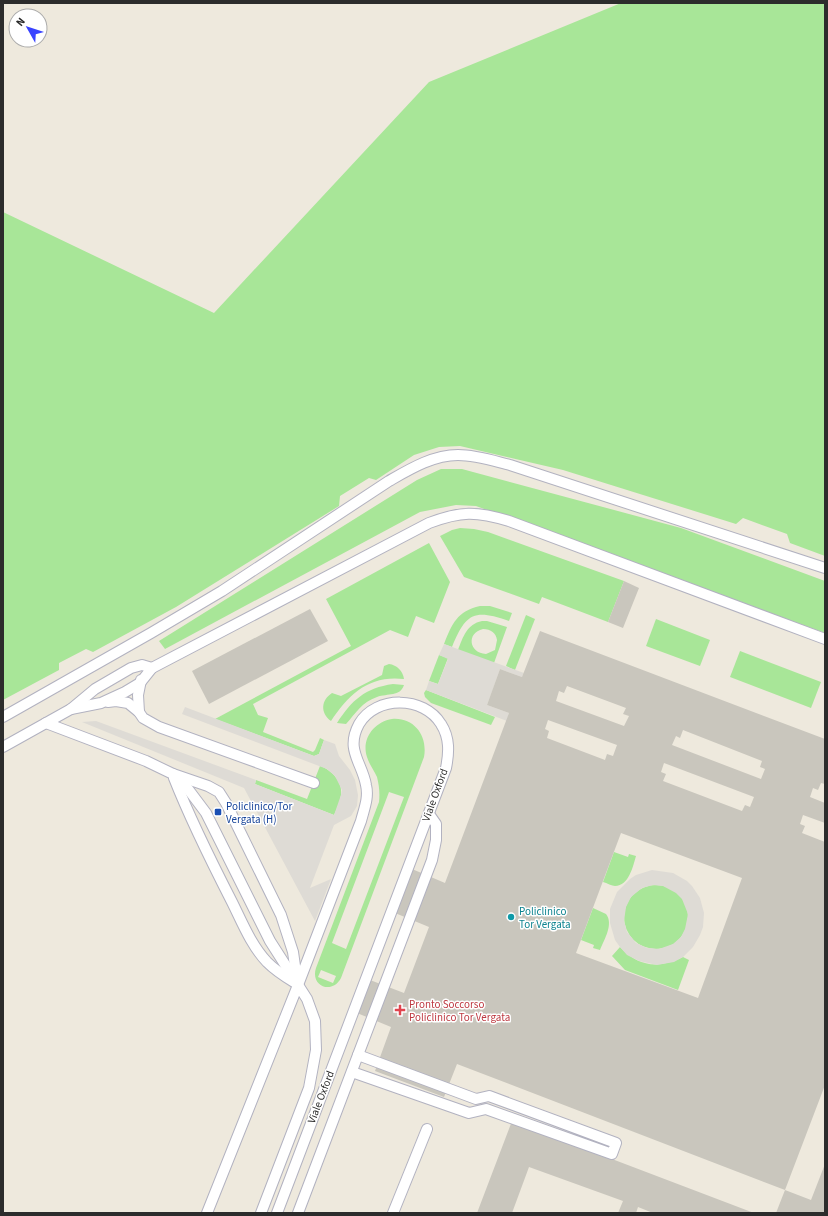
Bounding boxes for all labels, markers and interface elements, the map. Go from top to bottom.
north arrow [8,8,48,48]
text: N [12,14,29,30]
street label: Viale Oxford [418,766,452,824]
place label: Policlinico/Tor Vergata (H) [226,799,292,827]
marker: Policlinico/Tor Vergata (H) [213,807,223,817]
place label: Policlinico Tor Vergata [519,904,571,932]
marker: Policlinico Tor Vergata [506,912,516,922]
place label: Pronto Soccorso Policlinico Tor Vergata [409,997,510,1025]
marker: Pronto Soccorso Policlinico Tor Vergata [394,1004,406,1016]
street label: Viale Oxford [304,1068,338,1126]

